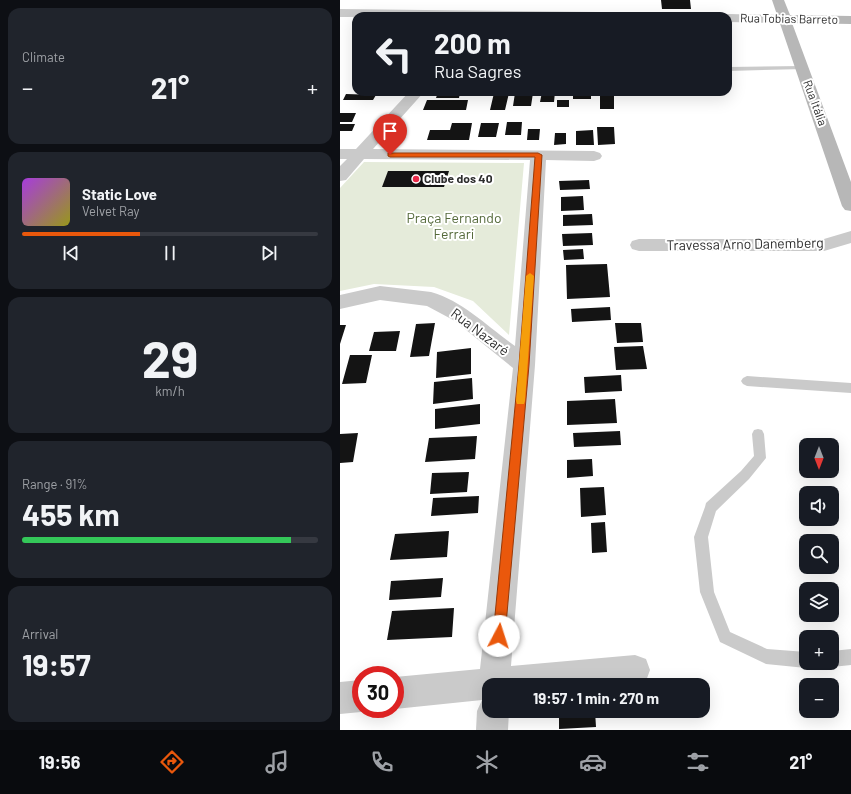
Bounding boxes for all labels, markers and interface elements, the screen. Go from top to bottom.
street label: Rua Tobias Barreto [740,10,838,26]
text: 200 m [434,26,511,60]
icon: left [368,28,420,80]
text: Climate [22,49,65,65]
text: Rua Sagres [434,60,521,82]
text: 21° [151,69,189,105]
text: − [22,74,33,100]
text: + [307,74,318,100]
street label: Rua Itália [801,78,831,128]
pin [373,114,407,155]
icon: arrive [379,120,401,142]
place label: Clube dos 40 [424,171,493,185]
marker: Clube dos 40 [411,174,421,184]
text: Static Love [82,185,157,203]
text: Velvet Ray [82,203,140,219]
park label: Praça Fernando Ferrari [406,209,502,242]
street label: Travessa Arno Danemberg [666,234,824,253]
icon: previous [60,242,82,264]
icon: pause [159,242,181,264]
icon: next [258,242,280,264]
street label: Rua Nazaré [448,304,513,359]
text: 29 [142,326,198,388]
text: km/h [155,383,185,399]
north arrow [799,438,839,478]
map controls [799,438,839,718]
text: Range · 91% [22,476,88,492]
button: sound [799,486,839,526]
text: 455 km [22,496,120,532]
button: search [799,534,839,574]
button: layers [799,582,839,622]
position arrow [478,615,520,657]
text: Arrival [22,626,58,642]
button: + [799,630,839,670]
text: 19:57 [22,646,91,682]
speed limit sign: 30 [352,666,404,718]
button: − [799,678,839,718]
text: 19:57 · 1 min · 270 m [533,689,659,707]
icon: directions [158,748,186,776]
icon: music [263,748,291,776]
icon: phone [368,748,396,776]
icon: climate [473,748,501,776]
icon: car [579,748,607,776]
icon: filters [684,748,712,776]
text: 19:56 [39,751,80,773]
text: 21° [789,751,812,773]

